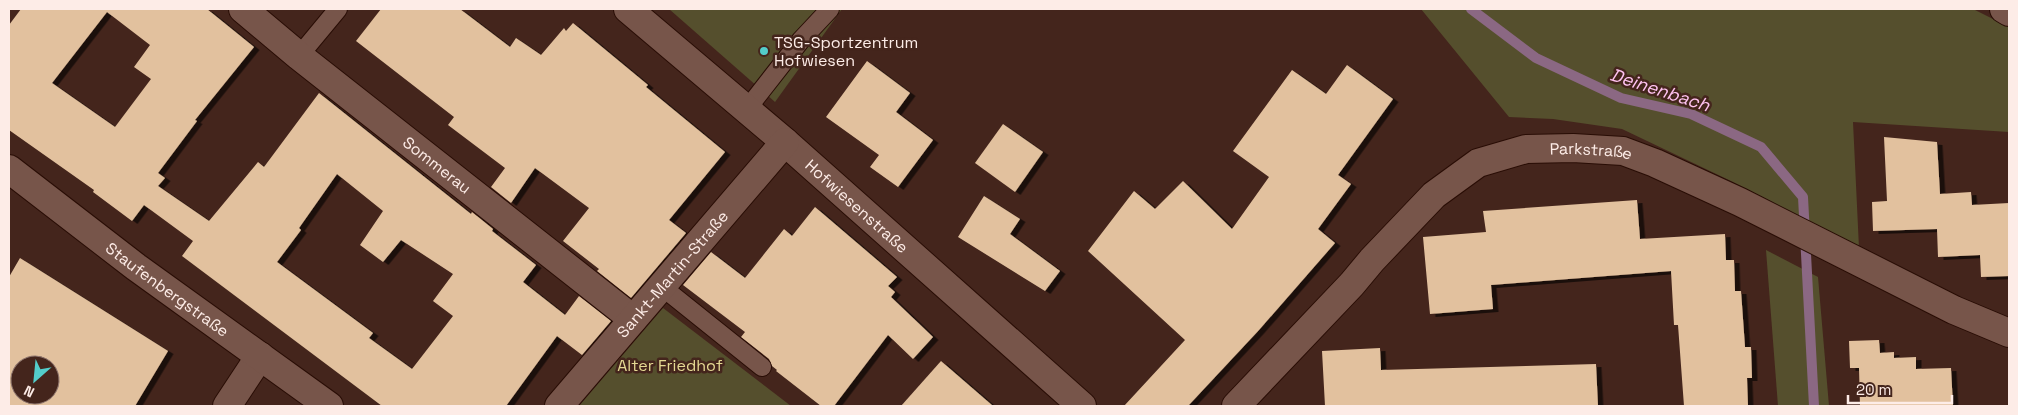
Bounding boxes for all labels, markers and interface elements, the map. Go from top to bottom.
place label: TSG-Sportzentrum Hofwiesen [774,32,918,71]
marker: TSG-Sportzentrum Hofwiesen [758,45,770,57]
water label: Deinenbach [1608,63,1714,117]
street label: Sommerau [398,132,475,199]
street label: Parkstraße [1549,138,1636,165]
street label: Hofwiesenstraße [801,155,913,258]
street label: Sankt-Martin-Straße [612,206,733,342]
street label: Staufenbergstraße [101,237,233,342]
north arrow [10,355,60,405]
park label: Alter Friedhof [617,355,723,376]
scale bar [1848,372,1952,404]
text: 20 m [1856,380,1891,399]
text: N [21,381,37,402]

